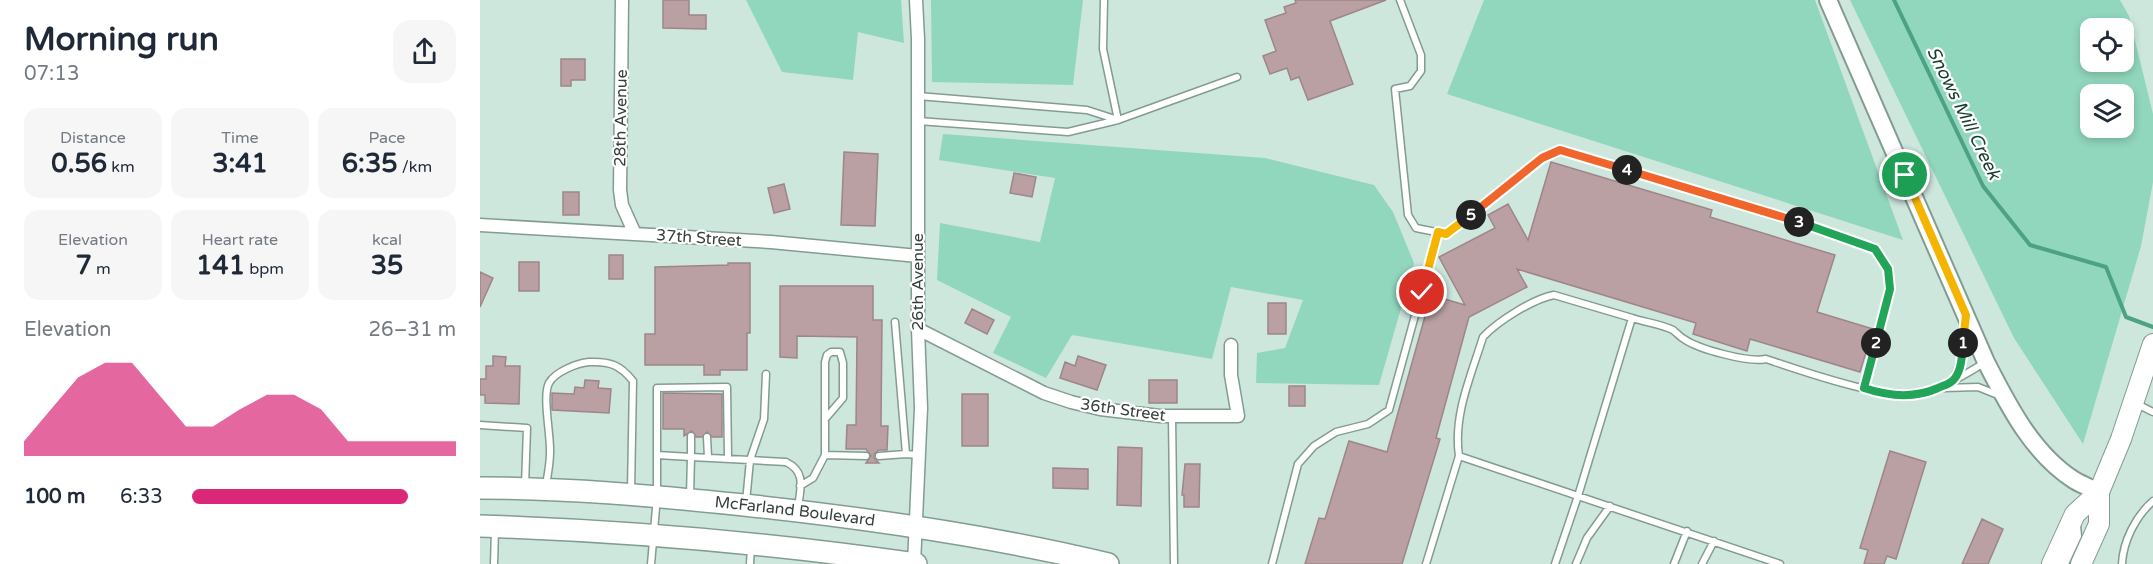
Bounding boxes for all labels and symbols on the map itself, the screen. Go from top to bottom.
water label: Snows Mill Creek [1922,43,2006,184]
street label: 28th Avenue [610,69,632,167]
pin [1879,149,1930,200]
pin: 4 [1612,155,1642,185]
pin: 5 [1456,200,1486,230]
pin: 3 [1784,207,1814,237]
street label: 37th Street [655,225,743,251]
street label: 26th Avenue [908,233,928,331]
pin [1396,266,1447,317]
pin: 2 [1861,328,1891,358]
pin: 1 [1948,328,1978,358]
street label: 36th Street [1079,394,1167,426]
street label: McFarland Boulevard [714,492,876,531]

